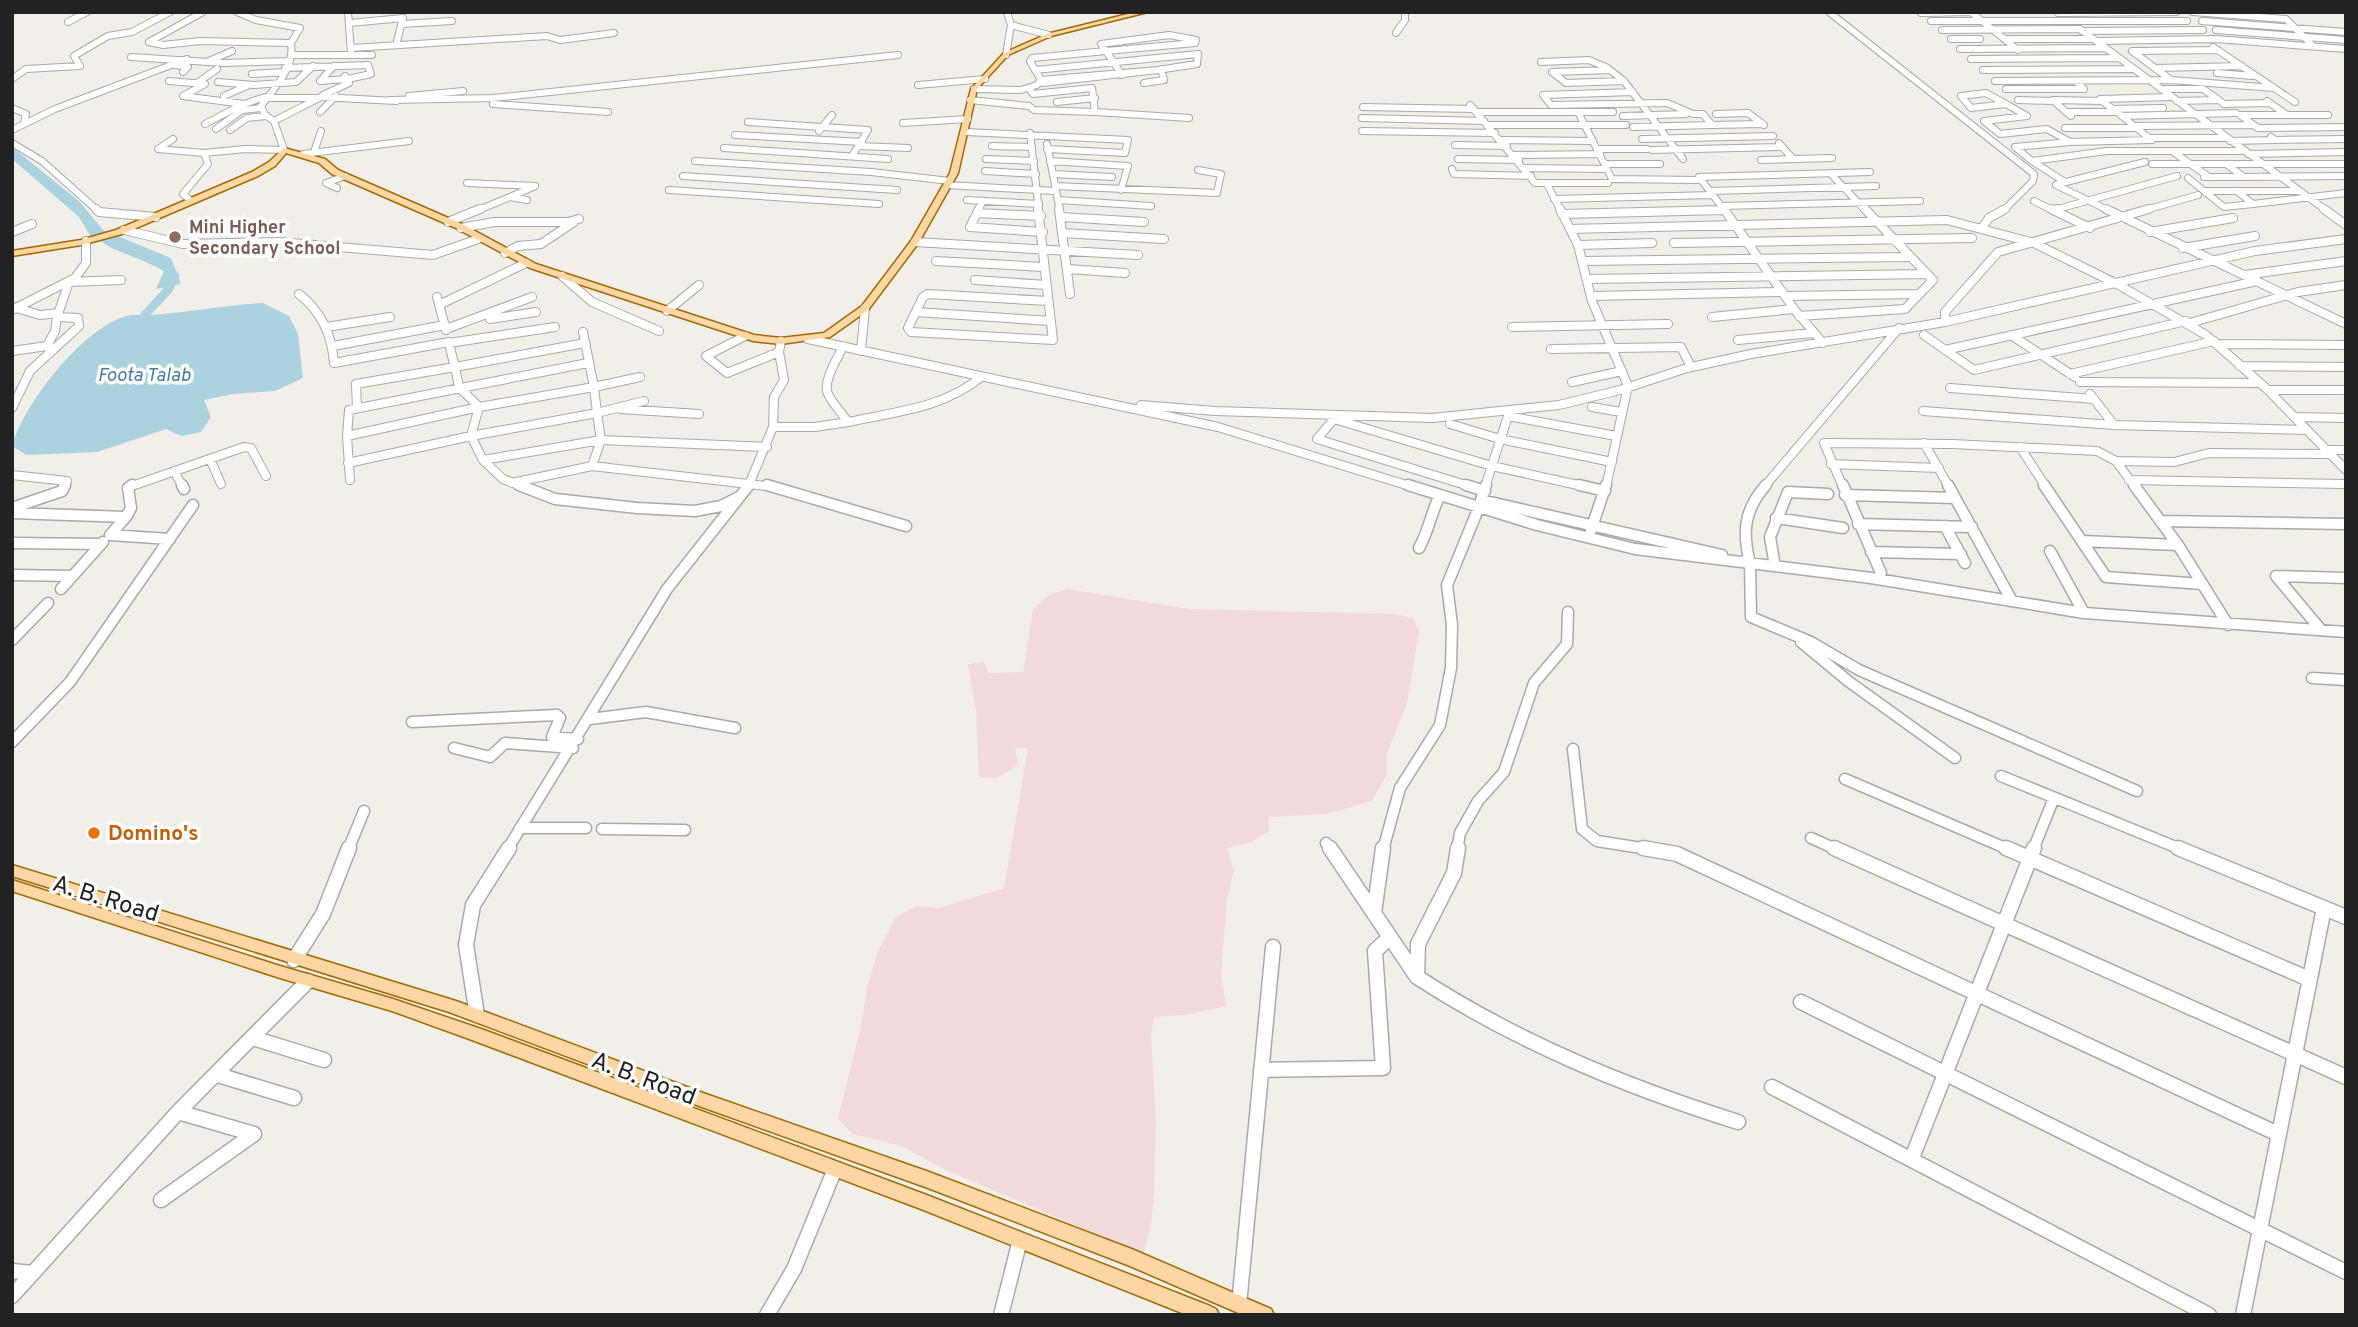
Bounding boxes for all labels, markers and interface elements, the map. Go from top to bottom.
place label: Mini Higher Secondary School [189,217,340,261]
marker: Mini Higher Secondary School [167,229,183,245]
water label: Foota Talab [97,364,191,388]
place label: Domino's [108,821,199,848]
marker: Domino's [86,825,102,841]
street label: A. B. Road [49,870,162,930]
street label: A. B. Road [587,1046,700,1114]

